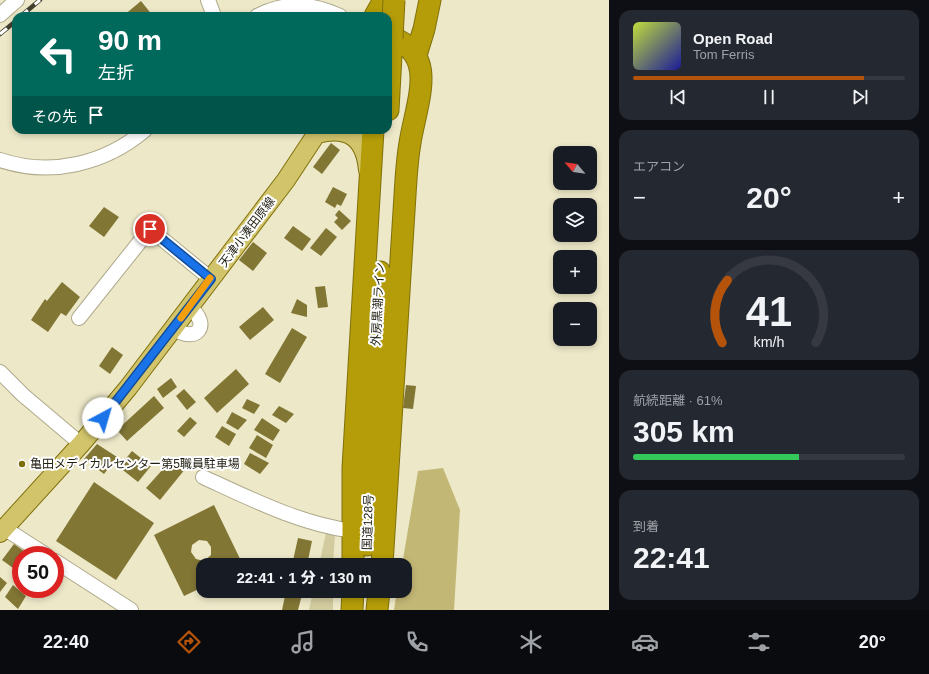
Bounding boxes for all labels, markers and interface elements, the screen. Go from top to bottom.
text: 90 m [98,25,162,56]
icon: left [32,28,84,80]
text: Open Road [693,30,773,47]
text: Tom Ferris [693,47,754,62]
text: 左折 [98,63,134,83]
icon: previous [667,86,689,108]
icon: pause [758,86,780,108]
icon: next [849,86,871,108]
icon: arrive [85,104,107,126]
text: その先 [32,108,77,125]
north arrow [553,146,597,190]
map controls [553,146,597,346]
text: エアコン [633,159,685,174]
text: 20° [746,181,792,214]
text: − [633,185,646,210]
text: + [892,185,905,210]
street label: 天津小湊田原線 [216,194,278,270]
button: layers [553,198,597,242]
pin [133,212,167,246]
icon: arrive [139,218,161,240]
button: + [553,250,597,294]
street label: 外房黒潮ライン [369,262,387,346]
text: 41 [746,288,792,335]
button: − [553,302,597,346]
text: km/h [754,334,785,350]
text: 航続距離 · 61% [633,393,723,408]
position arrow [82,397,124,439]
text: 305 km [633,415,735,448]
place label: 亀田メディカルセンター第5職員駐車場 [30,457,240,471]
marker: 亀田メディカルセンター第5職員駐車場 [17,459,27,469]
street label: 国道128号 [360,494,376,550]
text: 到着 [633,519,659,534]
text: 22:41 [633,541,710,574]
speed limit sign: 50 [12,546,64,598]
text: 22:41 · 1 分 · 130 m [236,569,372,586]
icon: directions [175,628,203,656]
icon: music [289,628,317,656]
icon: phone [403,628,431,656]
icon: climate [517,628,545,656]
icon: car [631,628,659,656]
icon: filters [745,628,773,656]
text: 22:40 [43,632,89,652]
text: 20° [859,632,886,652]

